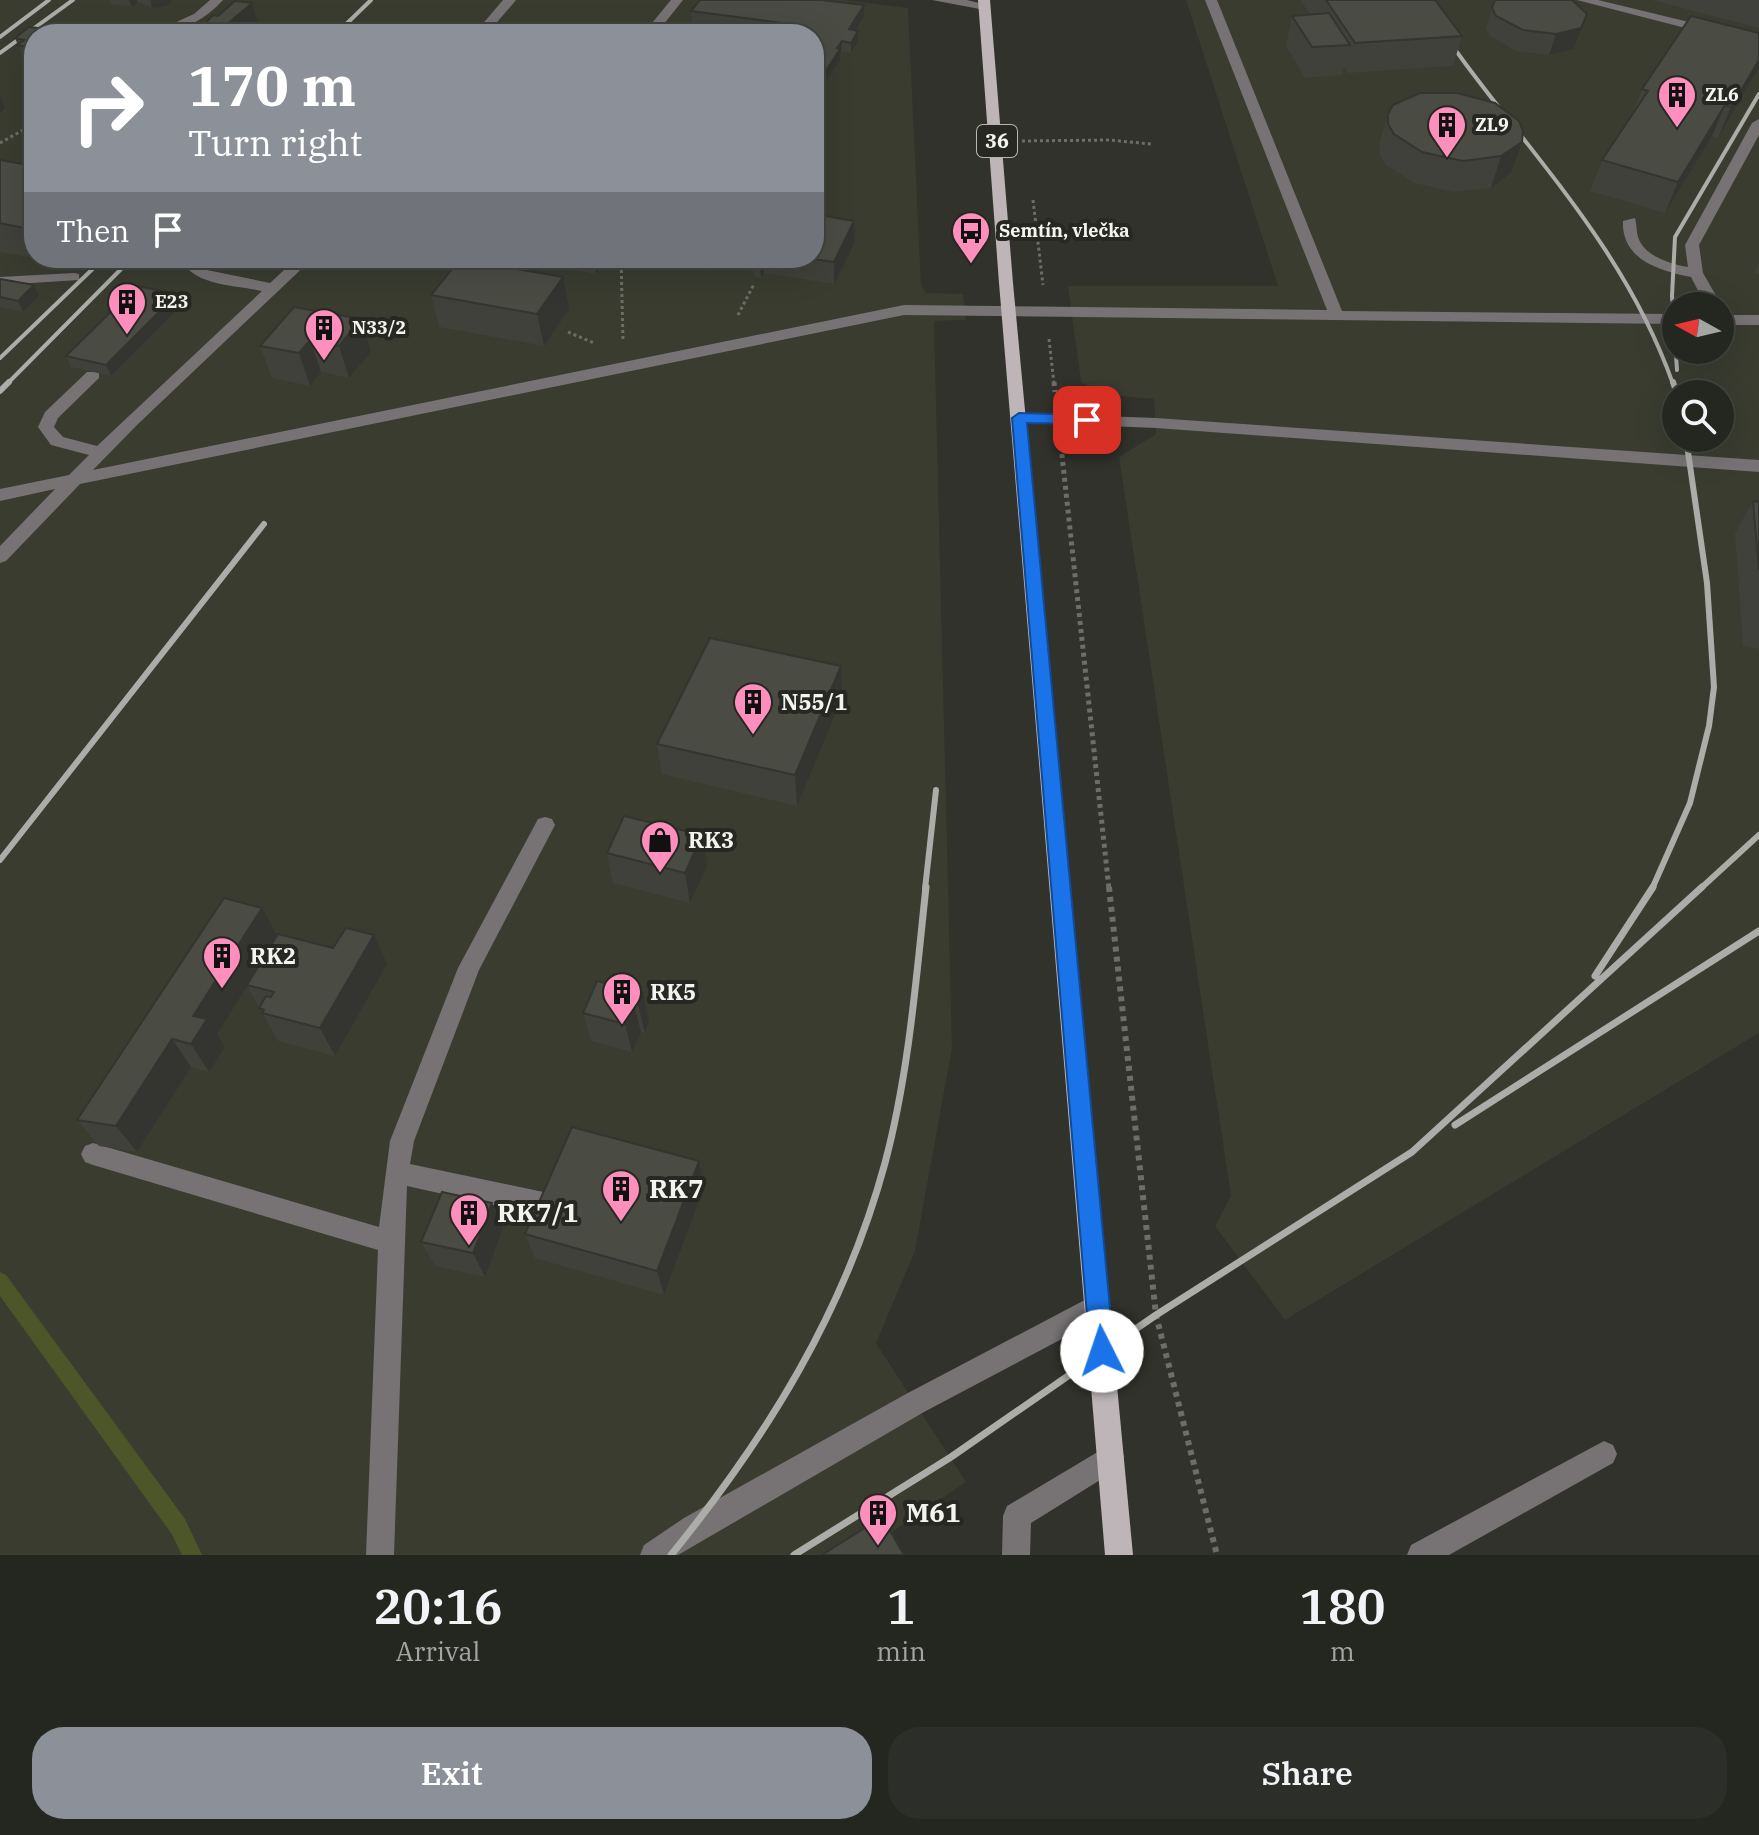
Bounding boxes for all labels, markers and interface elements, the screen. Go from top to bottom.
text: 170 m [188,49,356,121]
icon: right [56,56,160,160]
building icon: ZL6 [1656,74,1698,129]
place label: ZL6 [1705,83,1739,106]
building icon: ZL9 [1426,104,1468,159]
place label: ZL9 [1475,113,1509,136]
text: Turn right [188,119,362,166]
road number: 36 [977,125,1017,157]
icon: arrive [146,208,190,252]
bus stop icon: Semtín, vlečka [950,210,992,265]
text: Then [56,211,130,250]
place label: Semtín, vlečka [999,219,1130,242]
building icon: E23 [106,281,148,336]
place label: E23 [155,290,188,313]
north arrow [1662,292,1734,364]
map controls [1662,292,1734,452]
building icon: N33/2 [303,307,345,362]
place label: N33/2 [352,316,406,339]
button: search [1662,380,1734,452]
pin [1053,386,1121,454]
icon: arrive [1065,398,1109,442]
building icon: N55/1 [732,681,774,736]
place label: N55/1 [781,687,847,716]
shop icon: RK3 [639,819,681,874]
place label: RK3 [688,825,734,854]
building icon: RK2 [201,935,243,990]
place label: RK2 [250,941,296,970]
building icon: RK5 [601,971,643,1026]
place label: RK5 [650,977,696,1006]
building icon: RK7 [600,1168,642,1223]
place label: RK7 [649,1171,704,1205]
building icon: RK7/1 [448,1192,490,1247]
place label: RK7/1 [497,1195,578,1229]
position arrow [1060,1309,1144,1393]
building icon: M61 [857,1492,899,1547]
place label: M61 [906,1495,961,1529]
text: 20:16 [373,1575,503,1637]
text: 1 [887,1575,915,1637]
text: 180 [1299,1575,1386,1637]
text: Arrival [396,1634,480,1668]
text: min [876,1634,926,1668]
text: m [1330,1634,1355,1668]
button: Exit [32,1727,872,1819]
button: Share [888,1727,1727,1819]

